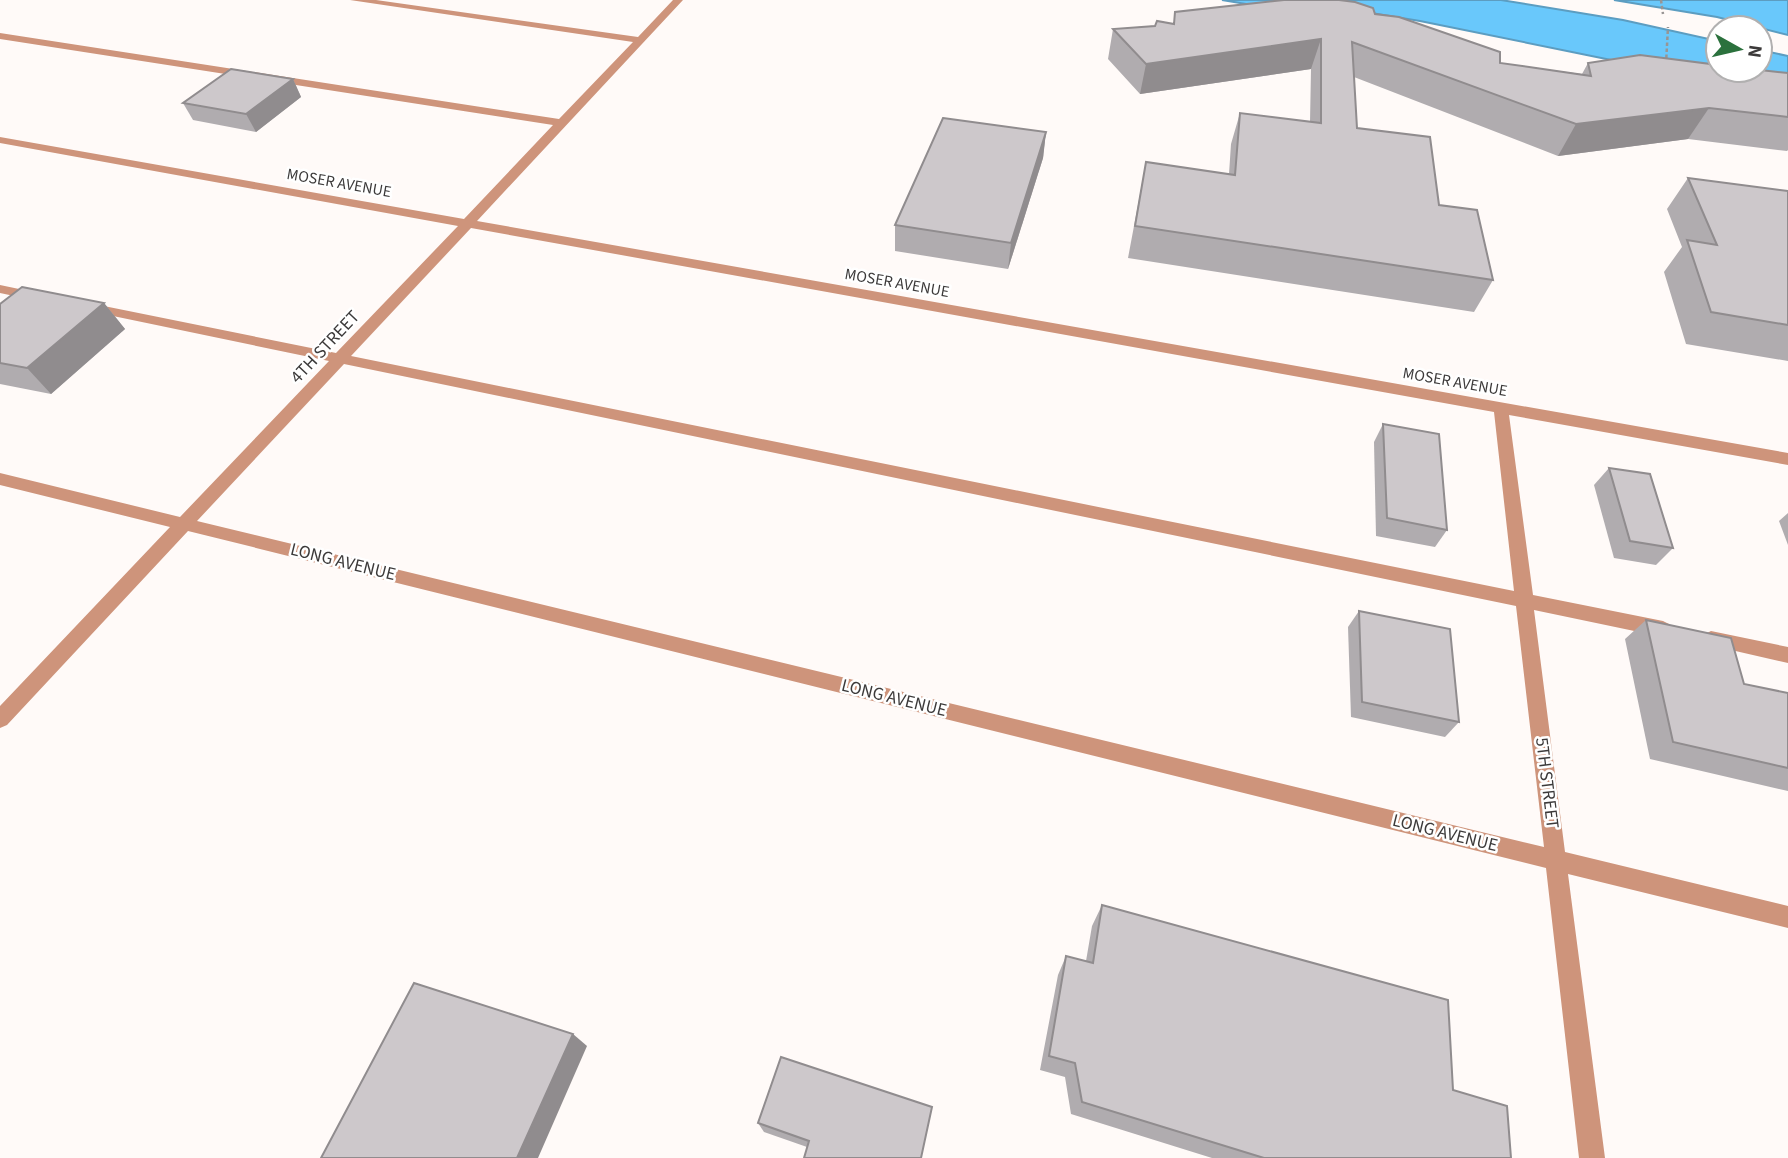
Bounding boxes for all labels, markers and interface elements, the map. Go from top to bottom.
north arrow [1704,14,1774,84]
text: N [1740,43,1769,59]
street label: MOSER AVENUE [285,163,393,203]
street label: MOSER AVENUE [843,263,951,303]
street label: 4TH STREET [285,305,366,389]
street label: MOSER AVENUE [1401,362,1509,402]
street label: LONG AVENUE [288,537,398,587]
street label: LONG AVENUE [839,673,949,723]
street label: 5TH STREET [1529,736,1565,830]
street label: LONG AVENUE [1390,808,1500,858]

